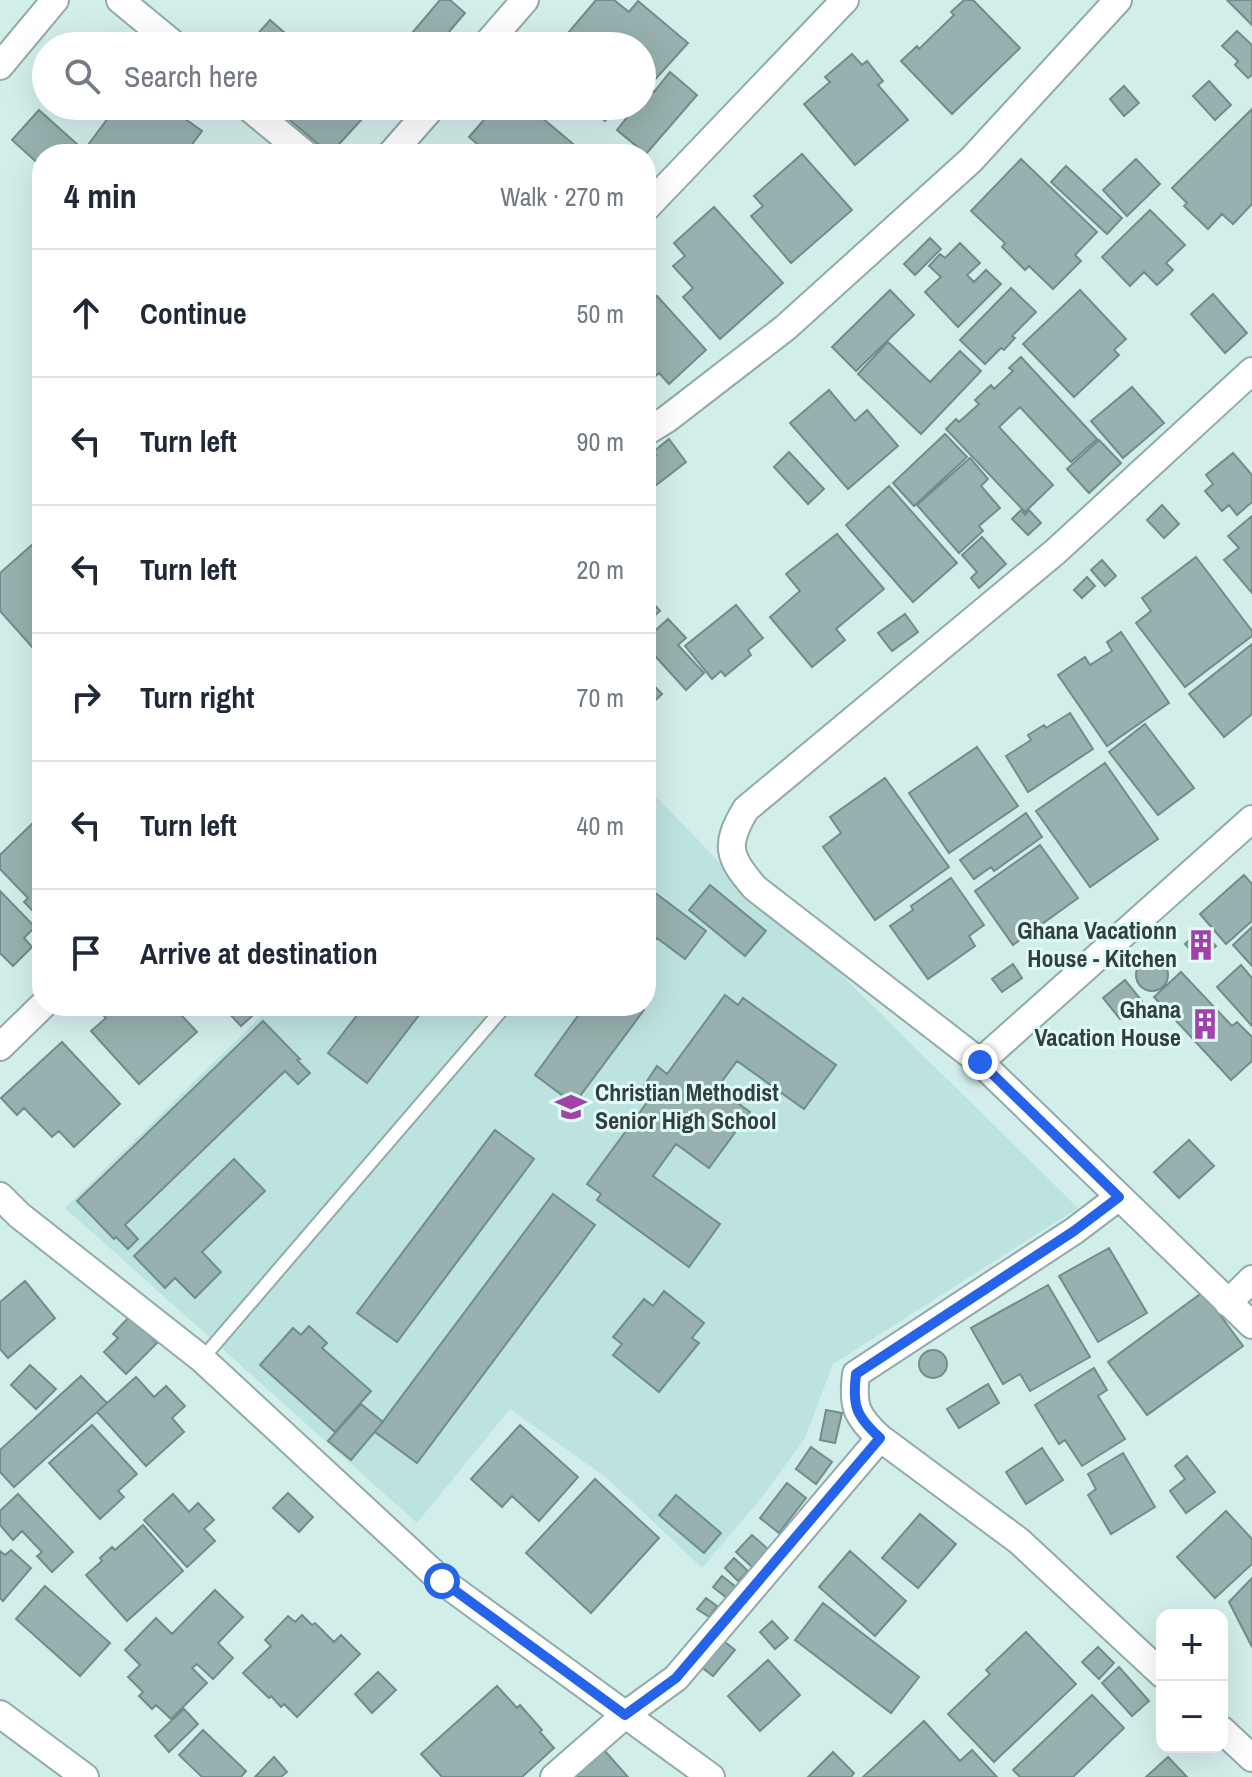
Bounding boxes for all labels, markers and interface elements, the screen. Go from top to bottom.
search box [32,32,656,120]
icon: search [60,54,104,98]
text: Search here [124,56,258,96]
text: 4 min [64,173,137,219]
text: Walk · 270 m [500,179,624,214]
icon: ahead [64,291,108,335]
text: Continue [140,293,247,333]
text: 50 m [577,296,624,331]
icon: left [64,419,108,463]
text: Turn left [140,421,237,461]
text: 90 m [577,424,624,459]
icon: left [64,547,108,591]
text: Turn left [140,549,237,589]
text: 20 m [577,552,624,587]
icon: right [64,675,108,719]
text: Turn right [140,677,254,717]
text: 70 m [577,680,624,715]
icon: left [64,803,108,847]
text: Turn left [140,805,237,845]
text: 40 m [577,808,624,843]
place label: Ghana Vacationn House - Kitchen [1017,914,1177,974]
building icon: Ghana Vacationn House - Kitchen [1184,928,1218,962]
icon: arrive [64,931,108,975]
text: Arrive at destination [140,933,378,973]
place label: Ghana Vacation House [1034,993,1181,1053]
building icon: Ghana Vacation House [1188,1007,1222,1041]
route end [962,1044,998,1080]
place label: Christian Methodist Senior High School [595,1076,779,1136]
school or university icon: Christian Methodist Senior High School [554,1090,588,1124]
route start [424,1563,460,1599]
map controls [1156,1609,1228,1753]
button: + [1156,1609,1228,1681]
button: − [1156,1681,1228,1753]

